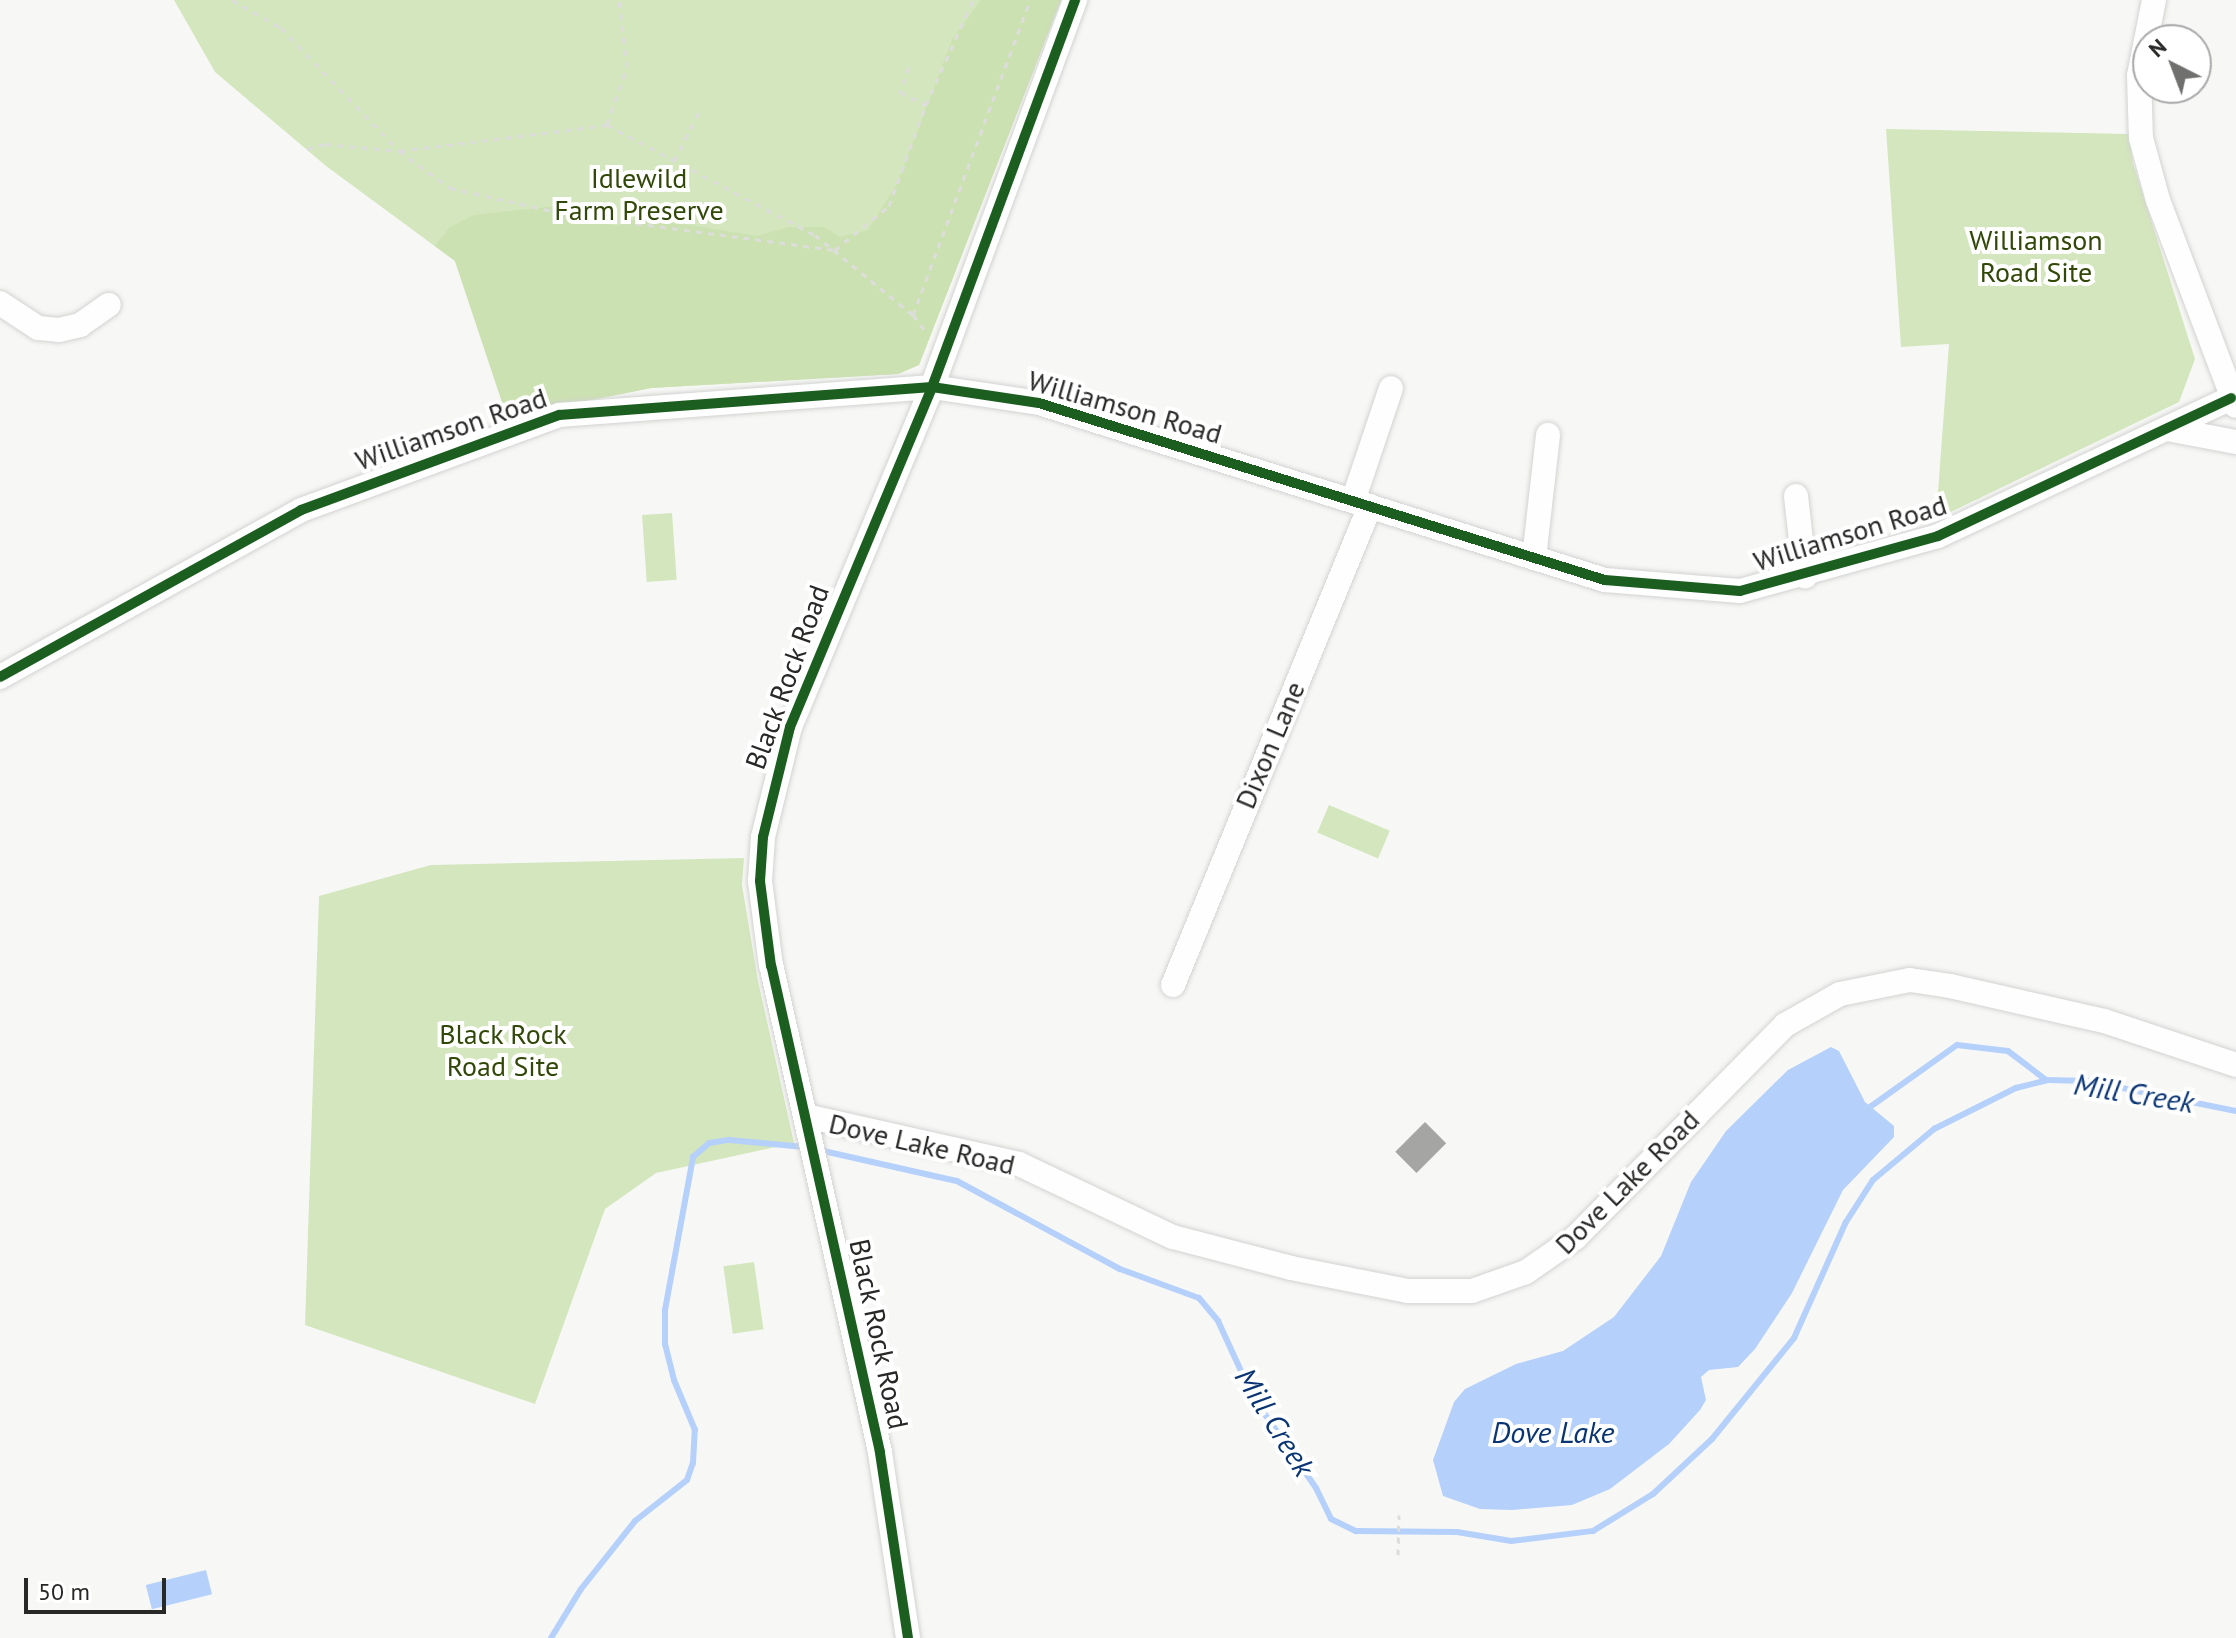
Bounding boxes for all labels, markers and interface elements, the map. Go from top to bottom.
north arrow [2132,24,2212,104]
text: N [2143,32,2172,63]
park label: Idlewild Farm Preserve [554,161,724,227]
park label: Williamson Road Site [1969,223,2103,289]
street label: Williamson Road [1024,363,1226,451]
street label: Williamson Road [351,381,551,477]
street label: Williamson Road [1749,488,1951,578]
street label: Black Rock Road [738,580,836,774]
street label: Dixon Lane [1228,676,1312,814]
park label: Black Rock Road Site [439,1017,567,1083]
water label: Mill Creek [2071,1066,2197,1120]
street label: Dove Lake Road [1548,1103,1706,1261]
street label: Dove Lake Road [826,1106,1018,1182]
street label: Black Rock Road [842,1235,916,1433]
water label: Mill Creek [1228,1361,1322,1483]
water label: Dove Lake [1492,1414,1614,1450]
scale bar [28,1562,170,1612]
text: 50 m [38,1576,90,1607]

